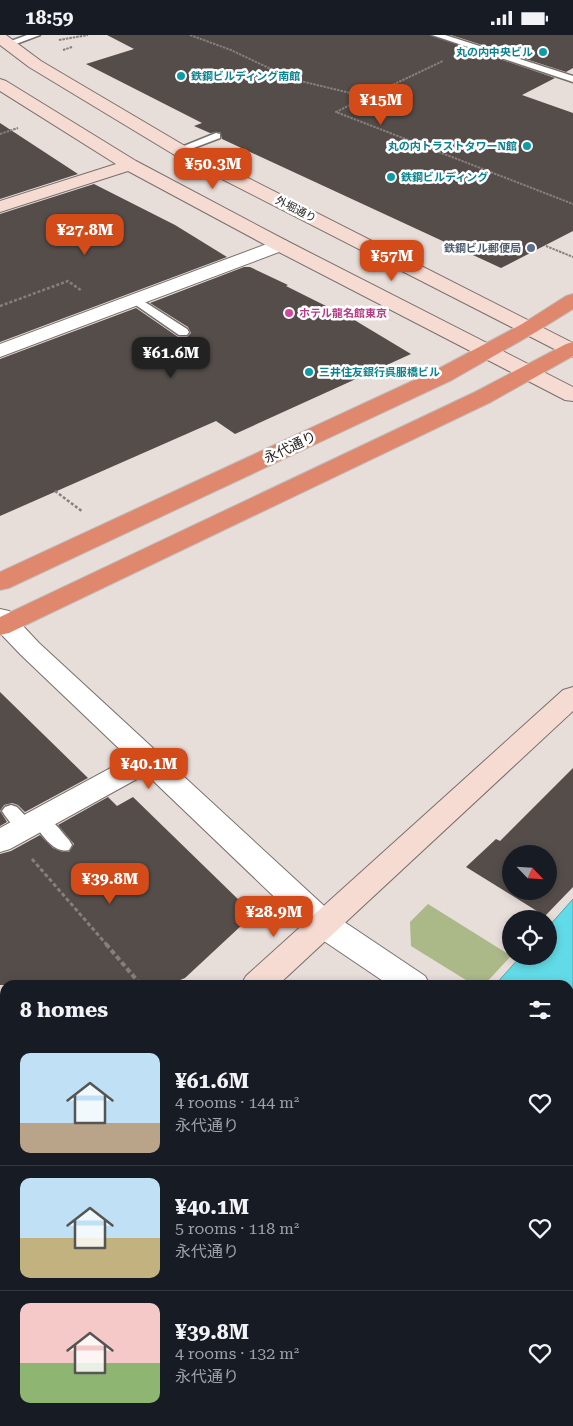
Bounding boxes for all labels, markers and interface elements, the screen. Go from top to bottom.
text: 18:59 [25,6,74,29]
place label: 丸の内中央ビル [456,46,533,59]
marker: 丸の内中央ビル [537,46,549,58]
marker: 鉄鋼ビルディング南館 [175,70,187,82]
place label: 鉄鋼ビルディング南館 [191,70,300,83]
pin: ¥15M [351,83,411,126]
text: ¥15M [360,90,402,109]
place label: 丸の内トラストタワーN館 [388,140,517,153]
marker: 丸の内トラストタワーN館 [521,140,533,152]
pin: ¥50.3M [172,147,254,190]
text: ¥50.3M [185,154,241,173]
marker: 鉄鋼ビルディング [385,171,397,183]
place label: 鉄鋼ビルディング [401,171,488,184]
street label: 外堀通り [273,194,318,225]
pin: ¥27.8M [44,213,126,256]
text: ¥27.8M [57,220,113,239]
pin: ¥57M [362,239,422,282]
place label: 鉄鋼ビル郵便局 [444,242,521,255]
marker: 鉄鋼ビル郵便局 [525,242,537,254]
text: ¥57M [371,246,413,265]
marker: ホテル龍名館東京 [283,307,295,319]
place label: ホテル龍名館東京 [299,307,387,320]
pin: ¥61.6M [130,337,212,379]
text: ¥61.6M [143,343,199,362]
marker: 三井住友銀行呉服橋ビル [303,366,315,378]
place label: 三井住友銀行呉服橋ビル [319,366,440,379]
street label: 永代通り [261,428,319,466]
pin: ¥40.1M [108,747,190,790]
text: ¥40.1M [121,754,177,773]
north arrow [502,845,558,900]
map controls [502,845,557,965]
pin: ¥39.8M [69,863,151,905]
text: ¥39.8M [82,869,138,888]
pin: ¥28.9M [233,895,315,938]
text: ¥28.9M [246,902,302,921]
button: locate [502,910,557,965]
icon: filters [526,996,554,1024]
text: 8 homes [20,998,108,1022]
text: ¥61.6M [175,1069,249,1093]
icon: home [60,1073,120,1133]
icon: heart [526,1089,554,1117]
text: 4 rooms · 144 m² [175,1093,299,1112]
text: 永代通り [175,1116,239,1135]
text: ¥40.1M [175,1195,249,1219]
icon: home [60,1198,120,1258]
icon: heart [526,1214,554,1242]
text: 5 rooms · 118 m² [175,1219,299,1238]
text: 永代通り [175,1242,239,1261]
text: ¥39.8M [175,1320,249,1344]
icon: home [60,1323,120,1383]
icon: heart [526,1339,554,1367]
text: 4 rooms · 132 m² [175,1344,299,1363]
text: 永代通り [175,1367,239,1386]

